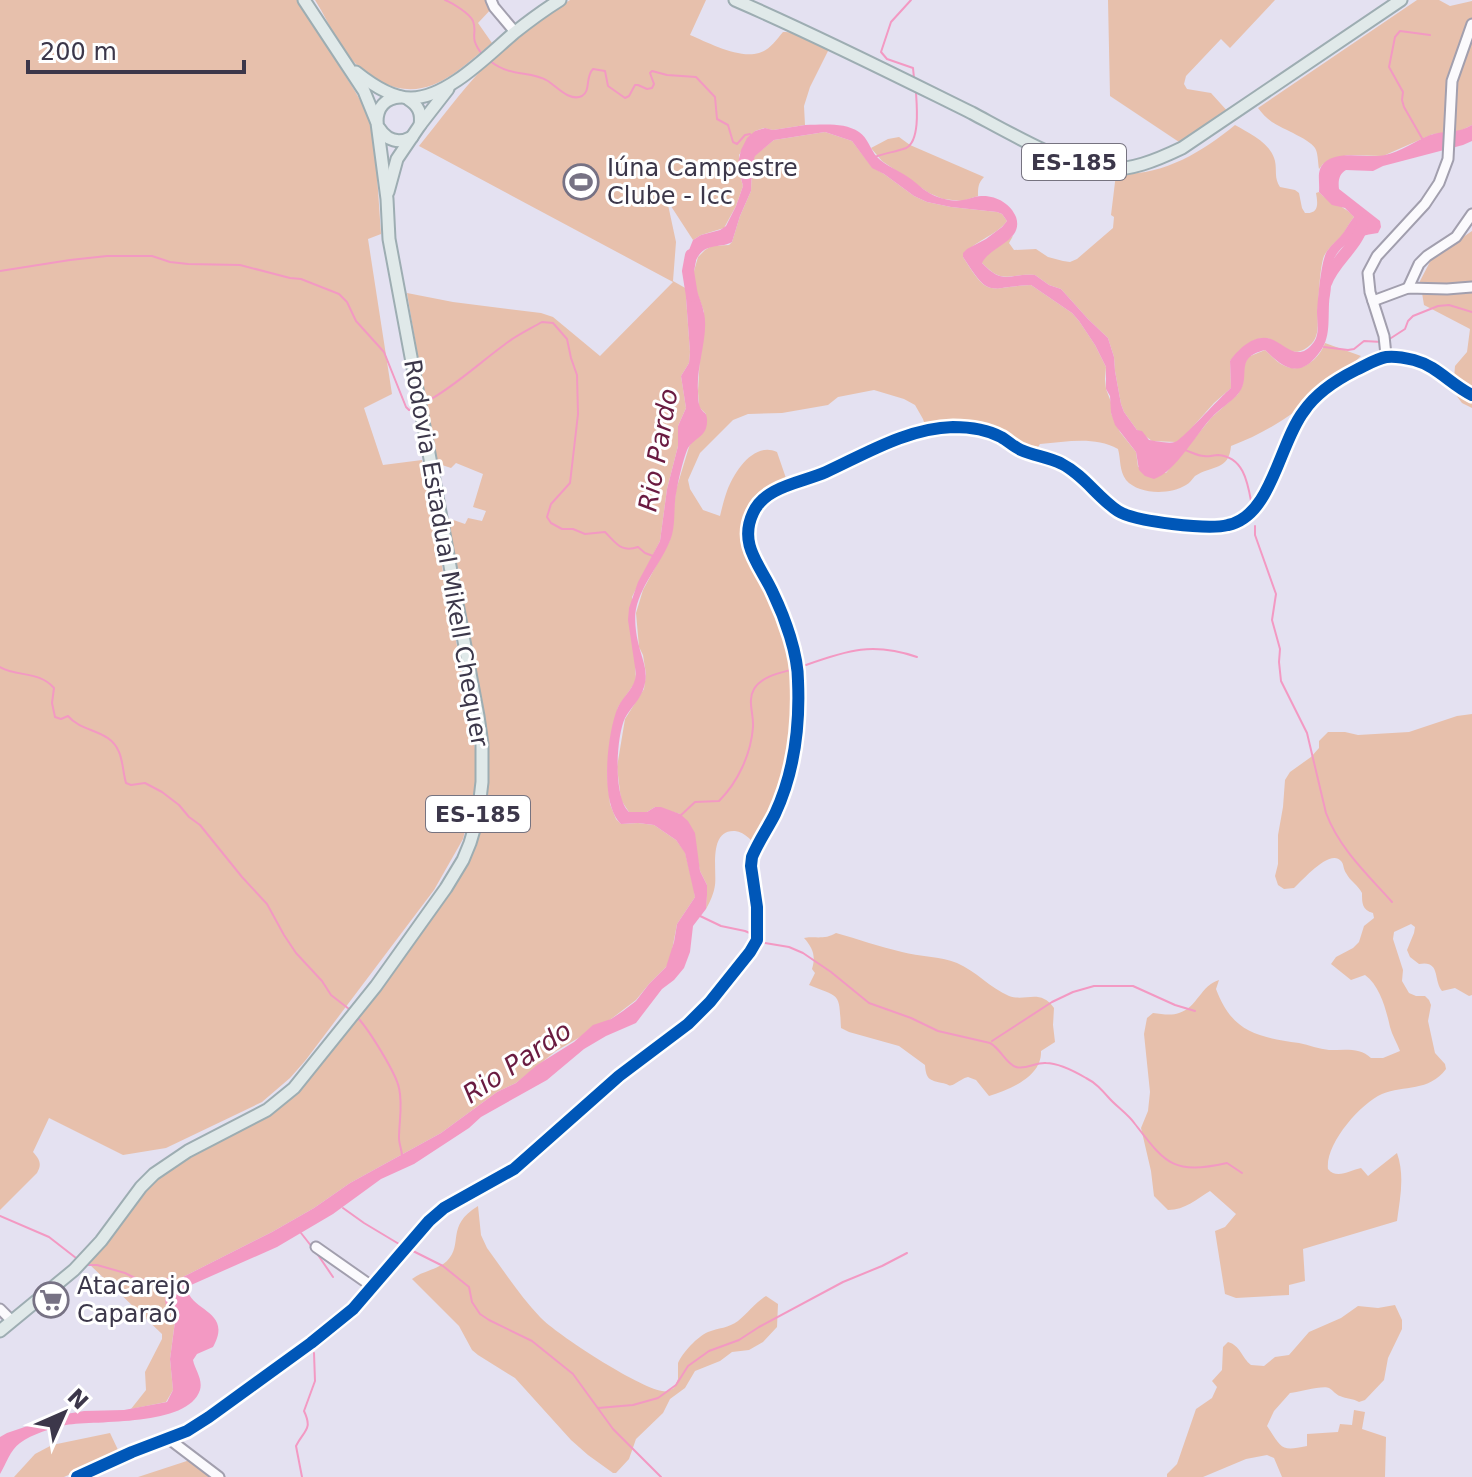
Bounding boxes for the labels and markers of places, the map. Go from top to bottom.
place label: Iúna Campestre Clube - Icc [607,154,798,210]
sports icon: Iúna Campestre Clube - Icc [562,163,600,201]
place label: Atacarejo Caparaó [77,1272,190,1328]
supermarket icon: Atacarejo Caparaó [32,1281,70,1319]

